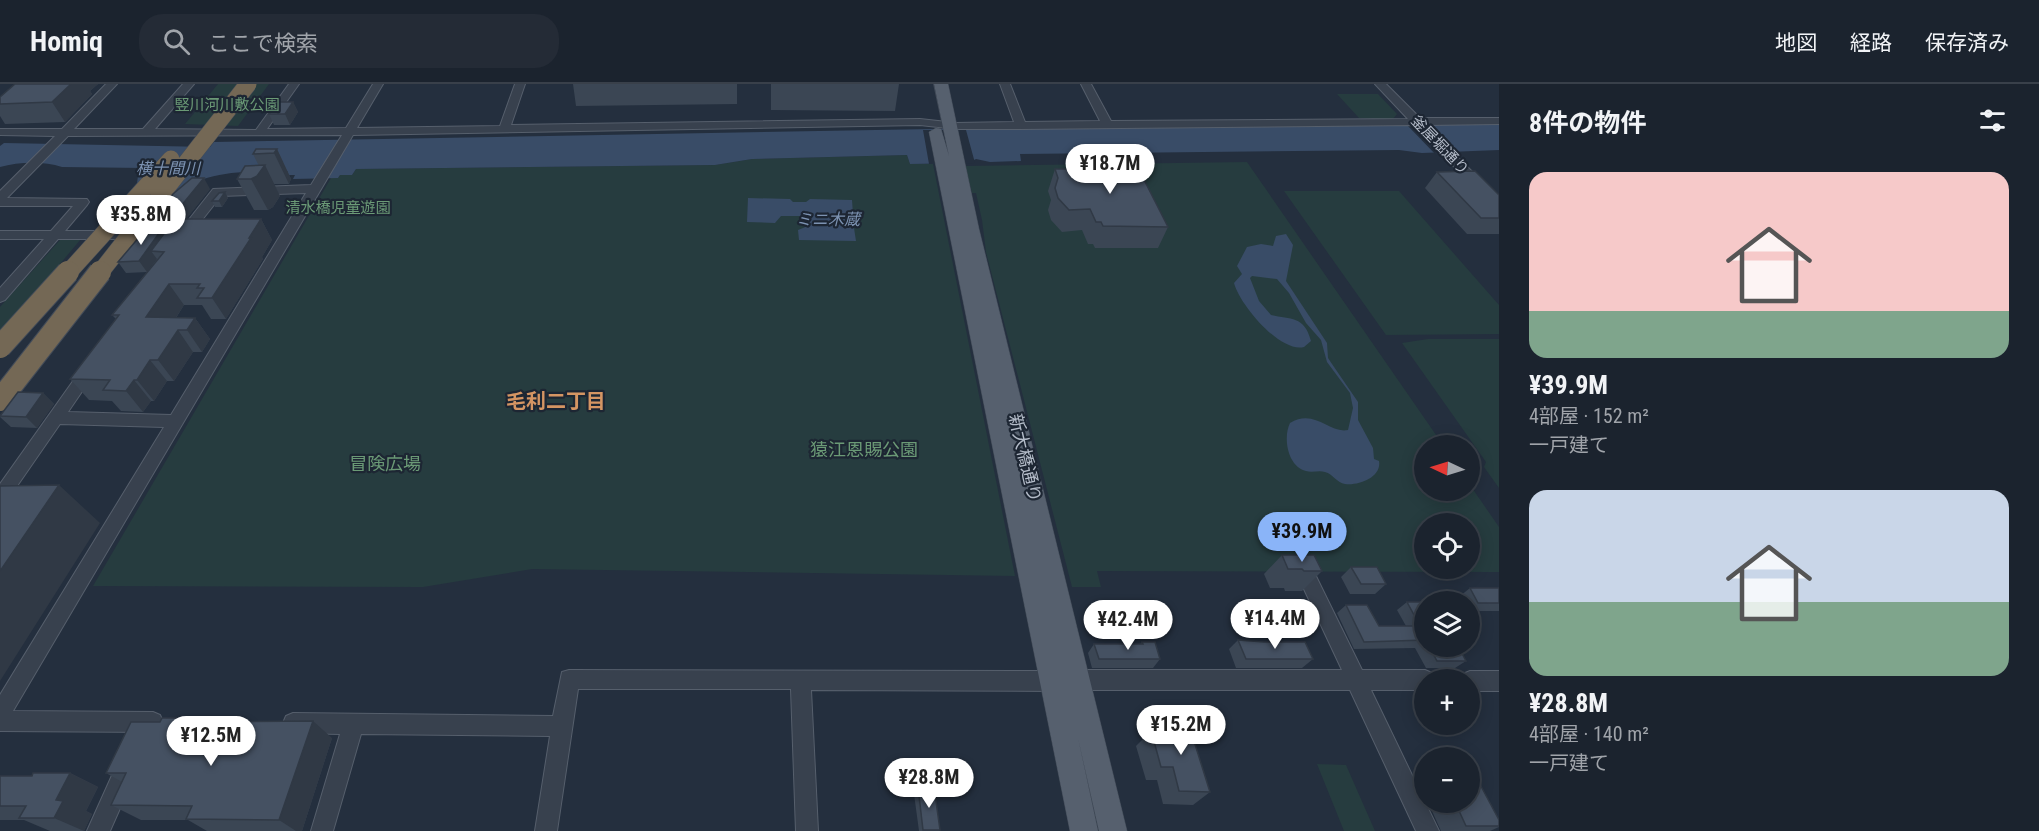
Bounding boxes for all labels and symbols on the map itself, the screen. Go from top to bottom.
park label: 竪川河川敷公園 [174,96,280,114]
street label: 釜屋堀通り [1407,112,1473,178]
pin: ¥18.7M [1061,144,1159,195]
water label: 横十間川 [136,159,202,178]
pin: ¥35.8M [92,195,190,246]
park label: 清水橋児童遊園 [285,199,391,217]
water label: ミニ木蔵 [796,210,863,229]
district label: 毛利二丁目 [506,389,606,413]
street label: 新大橋通り [1005,412,1046,504]
north arrow [1414,435,1480,501]
park label: 猿江恩賜公園 [810,439,918,460]
park label: 冒険広場 [349,453,421,474]
pin: ¥39.9M [1253,512,1351,563]
pin: ¥14.4M [1226,599,1324,650]
pin: ¥42.4M [1079,600,1177,651]
pin: ¥15.2M [1132,705,1230,756]
pin: ¥12.5M [162,716,260,767]
pin: ¥28.8M [880,758,978,809]

